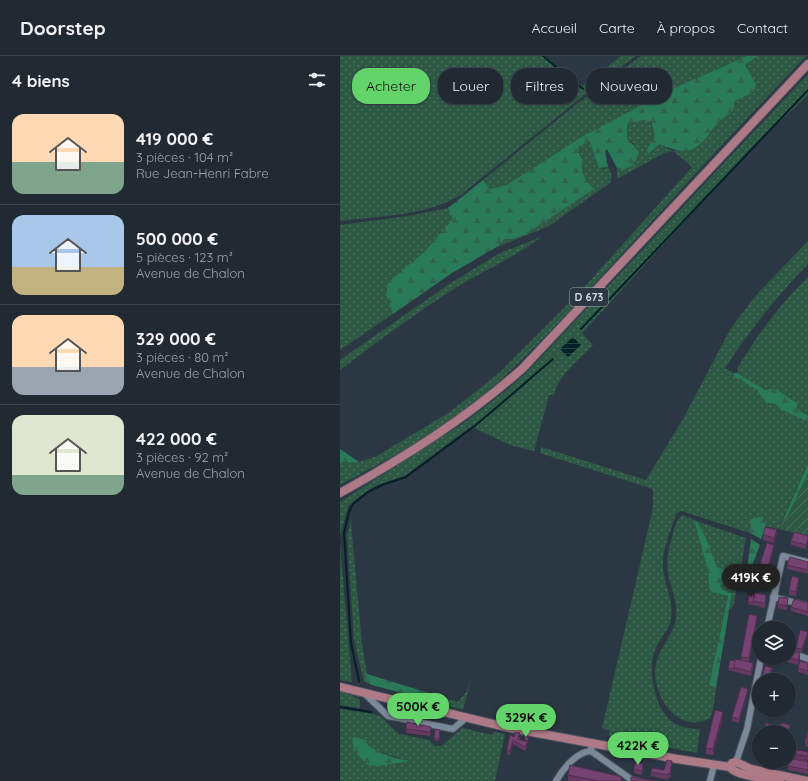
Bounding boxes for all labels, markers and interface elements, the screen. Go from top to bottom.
text: Doorstep [20,16,106,40]
text: Accueil [531,19,577,37]
text: Carte [599,19,635,37]
text: À propos [657,19,715,37]
text: Contact [737,19,788,37]
chip: Acheter [352,68,430,104]
chip: Louer [438,68,503,104]
chip: Filtres [511,68,578,104]
chip: Nouveau [586,68,672,104]
icon: filters [306,69,328,91]
text: 4 biens [12,70,70,91]
text: 419 000 € [136,128,213,149]
icon: home [44,130,92,178]
text: 3 pièces · 104 m² [136,149,233,165]
text: Rue Jean-Henri Fabre [136,165,269,181]
text: 500 000 € [136,228,218,249]
icon: home [44,231,92,279]
text: 5 pièces · 123 m² [136,249,233,265]
text: Avenue de Chalon [136,265,245,281]
road number: D 673 [570,288,608,306]
text: 329 000 € [136,328,216,349]
icon: home [44,331,92,379]
text: 3 pièces · 80 m² [136,349,228,365]
text: Avenue de Chalon [136,365,245,381]
text: 422 000 € [136,428,217,449]
icon: home [44,431,92,479]
text: 3 pièces · 92 m² [136,449,228,465]
text: Avenue de Chalon [136,465,245,481]
pin: 419K € [718,564,784,598]
text: 419K € [731,569,771,585]
map controls [752,621,796,769]
button: layers [752,621,796,665]
button: + [752,673,796,717]
pin: 500K € [385,693,451,727]
text: 500K € [396,698,440,714]
pin: 329K € [493,704,559,738]
text: 329K € [505,709,547,725]
button: − [752,725,796,769]
pin: 422K € [605,732,671,766]
text: 422K € [617,737,659,753]

